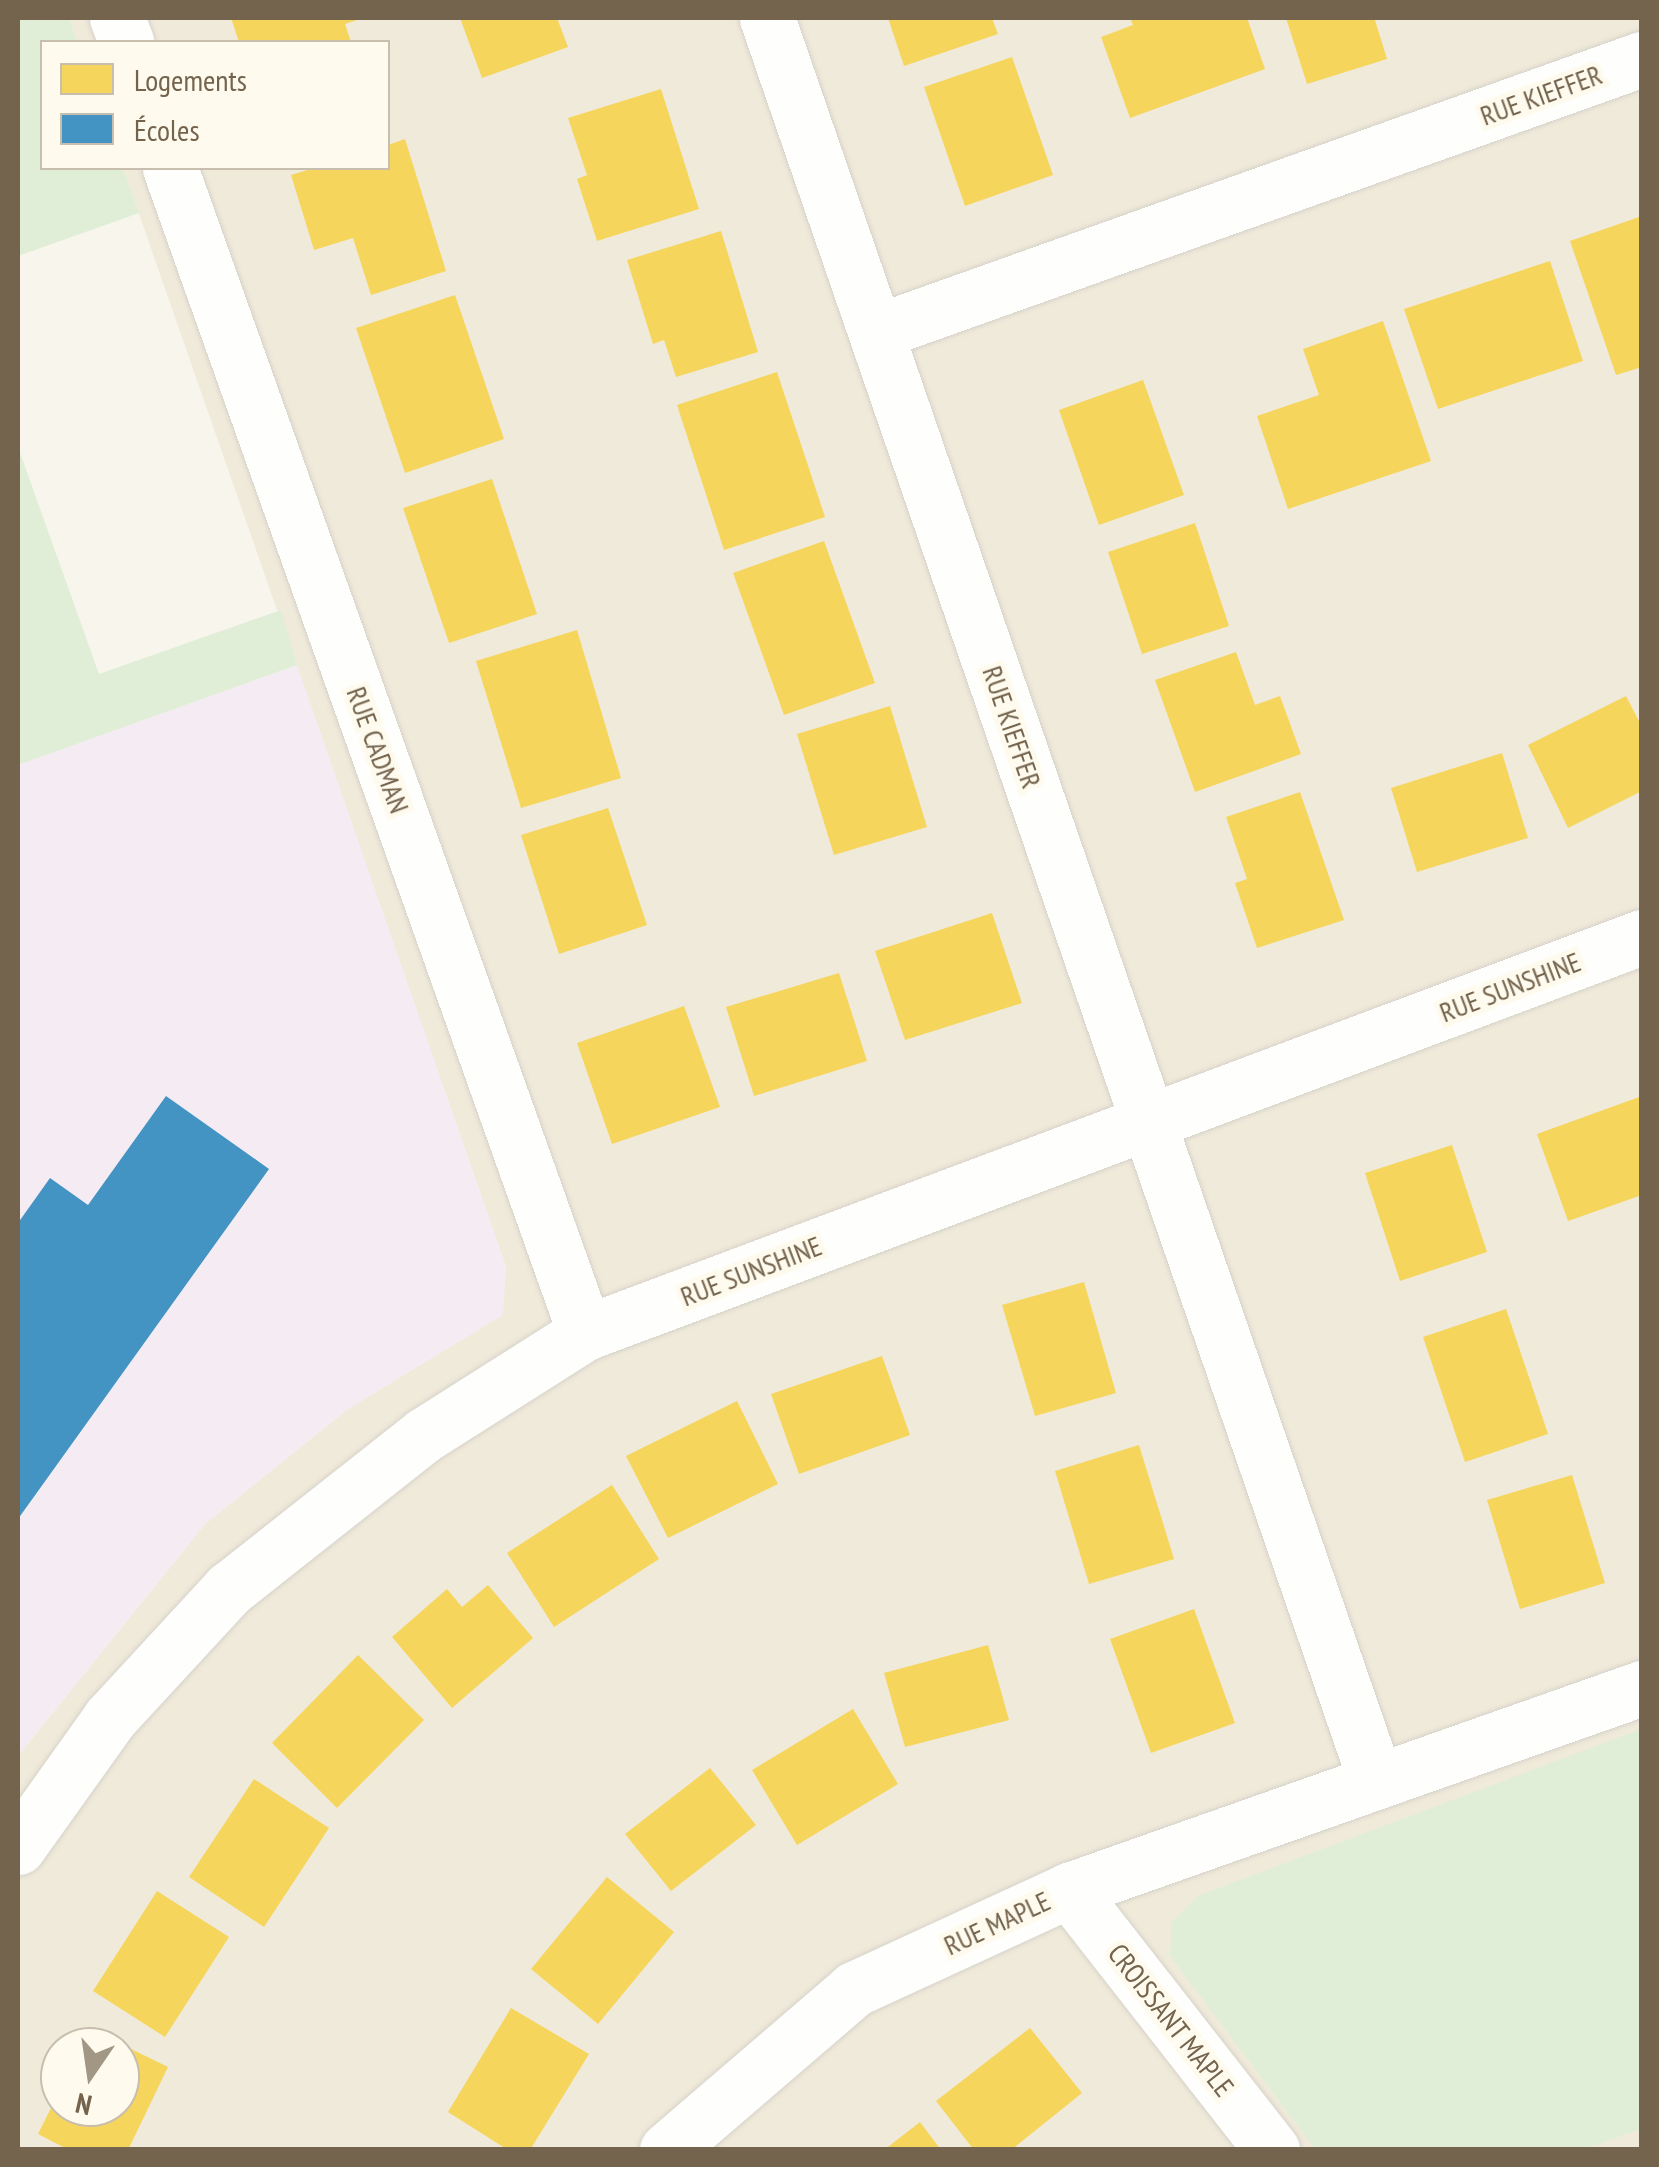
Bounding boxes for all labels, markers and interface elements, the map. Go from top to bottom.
legend [40,40,390,170]
street label: RUE KIEFFER [1476,58,1606,132]
text: Logements [134,60,247,99]
text: Écoles [134,110,200,149]
street label: RUE KIEFFER [975,662,1049,792]
street label: RUE CADMAN [340,682,416,818]
street label: RUE SUNSHINE [1435,945,1585,1029]
street label: RUE SUNSHINE [676,1229,826,1313]
street label: RUE MAPLE [939,1884,1055,1962]
street label: CROISSANT MAPLE [1101,1937,1241,2103]
north arrow [40,2027,140,2127]
text: N [72,2085,95,2124]

